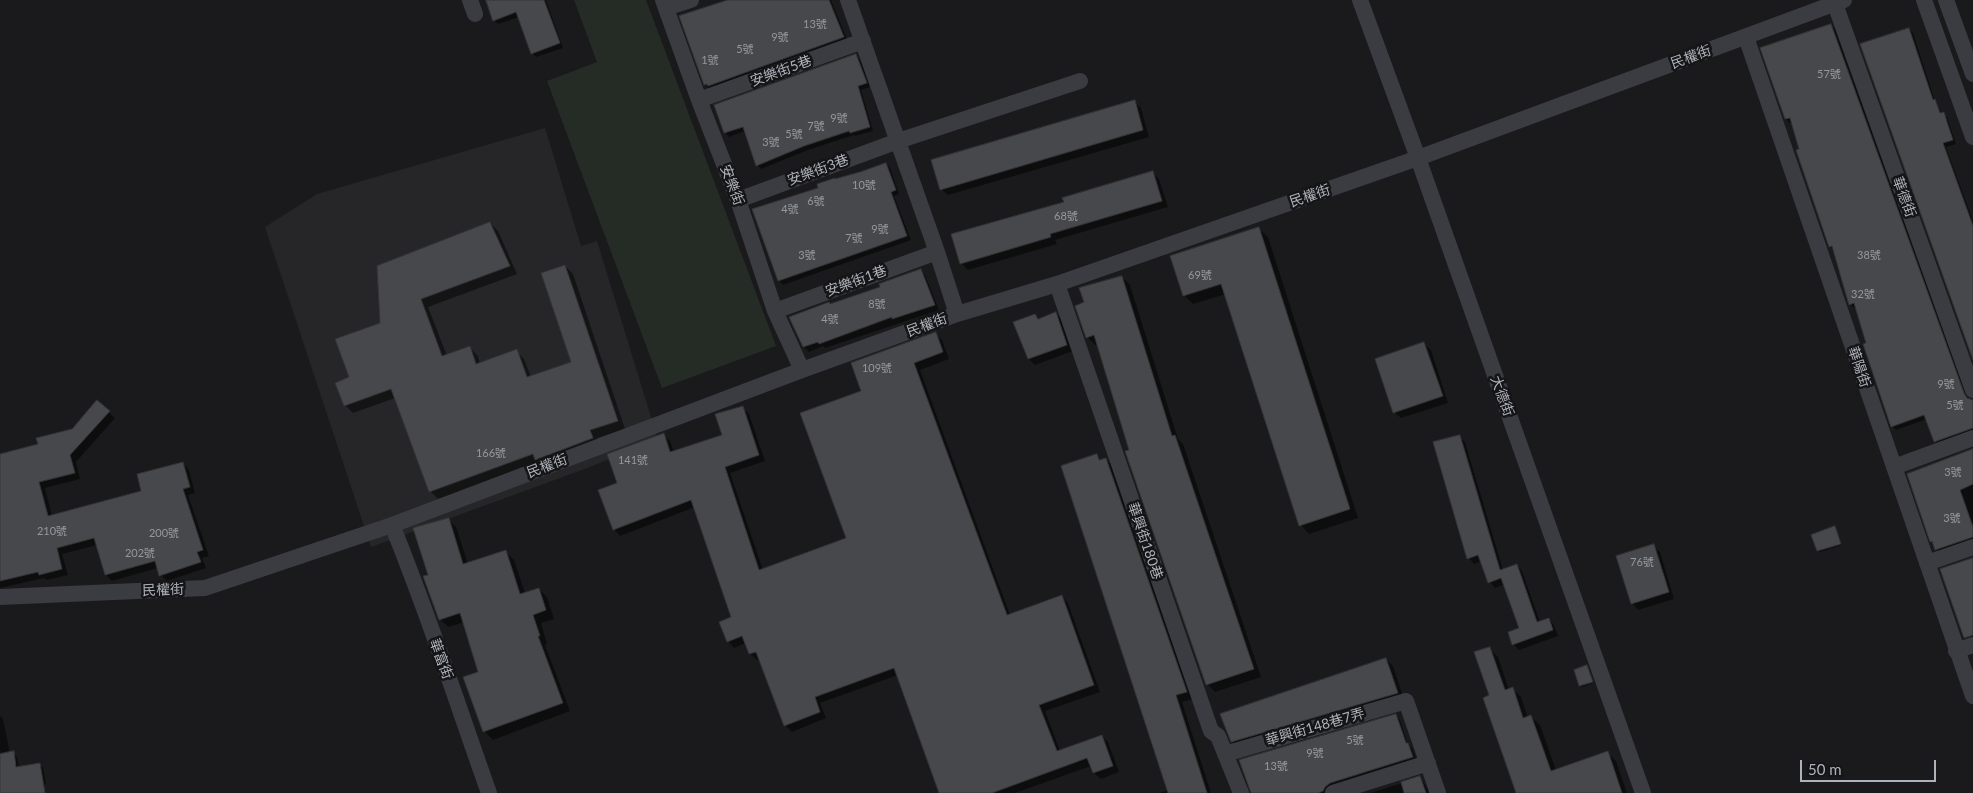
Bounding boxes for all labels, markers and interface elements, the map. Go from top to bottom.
house number: 13號 [803,17,827,31]
house number: 9號 [771,30,789,44]
house number: 5號 [736,42,754,56]
street label: 民權街 [1668,42,1714,72]
street label: 安樂街5巷 [748,52,814,90]
house number: 1號 [701,53,719,67]
house number: 57號 [1817,67,1841,81]
house number: 9號 [830,111,848,125]
house number: 7號 [807,119,825,133]
house number: 5號 [785,127,803,141]
house number: 3號 [762,135,780,149]
street label: 安樂街3巷 [785,151,851,189]
street label: 安樂街 [717,162,747,208]
street label: 華德街 [1889,174,1919,220]
house number: 10號 [852,178,876,192]
street label: 民權街 [1287,181,1333,211]
house number: 6號 [807,194,825,208]
house number: 4號 [781,202,799,216]
house number: 68號 [1054,209,1078,223]
house number: 9號 [871,222,889,236]
house number: 7號 [845,231,863,245]
house number: 3號 [798,248,816,262]
house number: 38號 [1857,248,1881,262]
street label: 安樂街1巷 [823,262,889,300]
house number: 69號 [1188,268,1212,282]
house number: 32號 [1851,287,1875,301]
house number: 8號 [868,297,886,311]
street label: 民權街 [904,310,950,340]
house number: 4號 [821,312,839,326]
street label: 華陽街 [1844,344,1874,390]
house number: 109號 [862,361,892,375]
street label: 大德街 [1487,373,1517,419]
house number: 9號 [1937,377,1955,391]
house number: 5號 [1946,398,1964,412]
house number: 166號 [476,446,506,460]
street label: 民權街 [524,451,570,481]
house number: 141號 [618,453,648,467]
house number: 3號 [1944,465,1962,479]
street label: 華興街180巷 [1124,500,1166,582]
house number: 3號 [1943,511,1961,525]
house number: 210號 [37,524,67,538]
house number: 200號 [149,526,179,540]
house number: 202號 [125,546,155,560]
house number: 76號 [1630,555,1654,569]
street label: 民權街 [142,581,184,599]
street label: 華富街 [426,636,456,682]
street label: 華興街148巷7弄 [1263,705,1367,749]
house number: 5號 [1346,733,1364,747]
house number: 9號 [1306,746,1324,760]
scale bar [1803,750,1939,782]
house number: 13號 [1264,759,1288,773]
text: 50 m [1808,760,1842,778]

